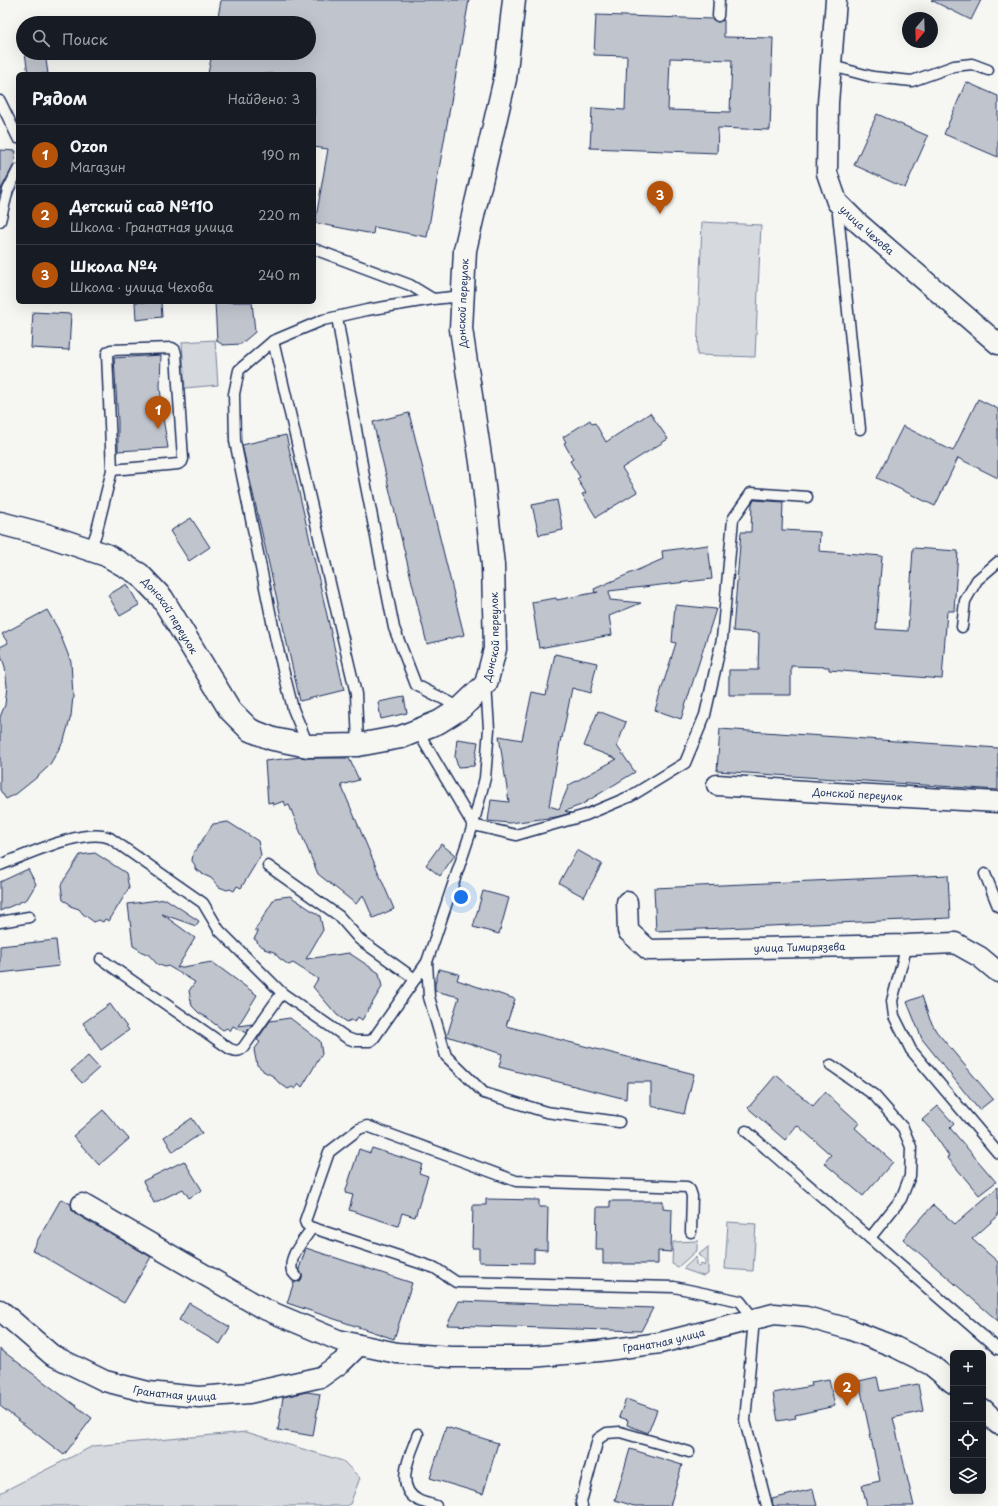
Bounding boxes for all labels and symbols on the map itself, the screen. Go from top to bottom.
north arrow [902,12,938,48]
pin: 3 [647,181,673,214]
street label: улица Чехова [837,201,898,258]
street label: Донской переулок [453,258,472,351]
pin: 1 [145,396,171,429]
street label: Донской переулок [138,573,202,656]
street label: Донской переулок [479,592,502,684]
street label: Донской переулок [811,783,903,804]
your location [451,887,471,907]
street label: улица Тимирязева [754,938,846,955]
street label: Гранатная улица [622,1324,707,1355]
pin: 2 [834,1373,860,1406]
street label: Гранатная улица [132,1381,218,1404]

